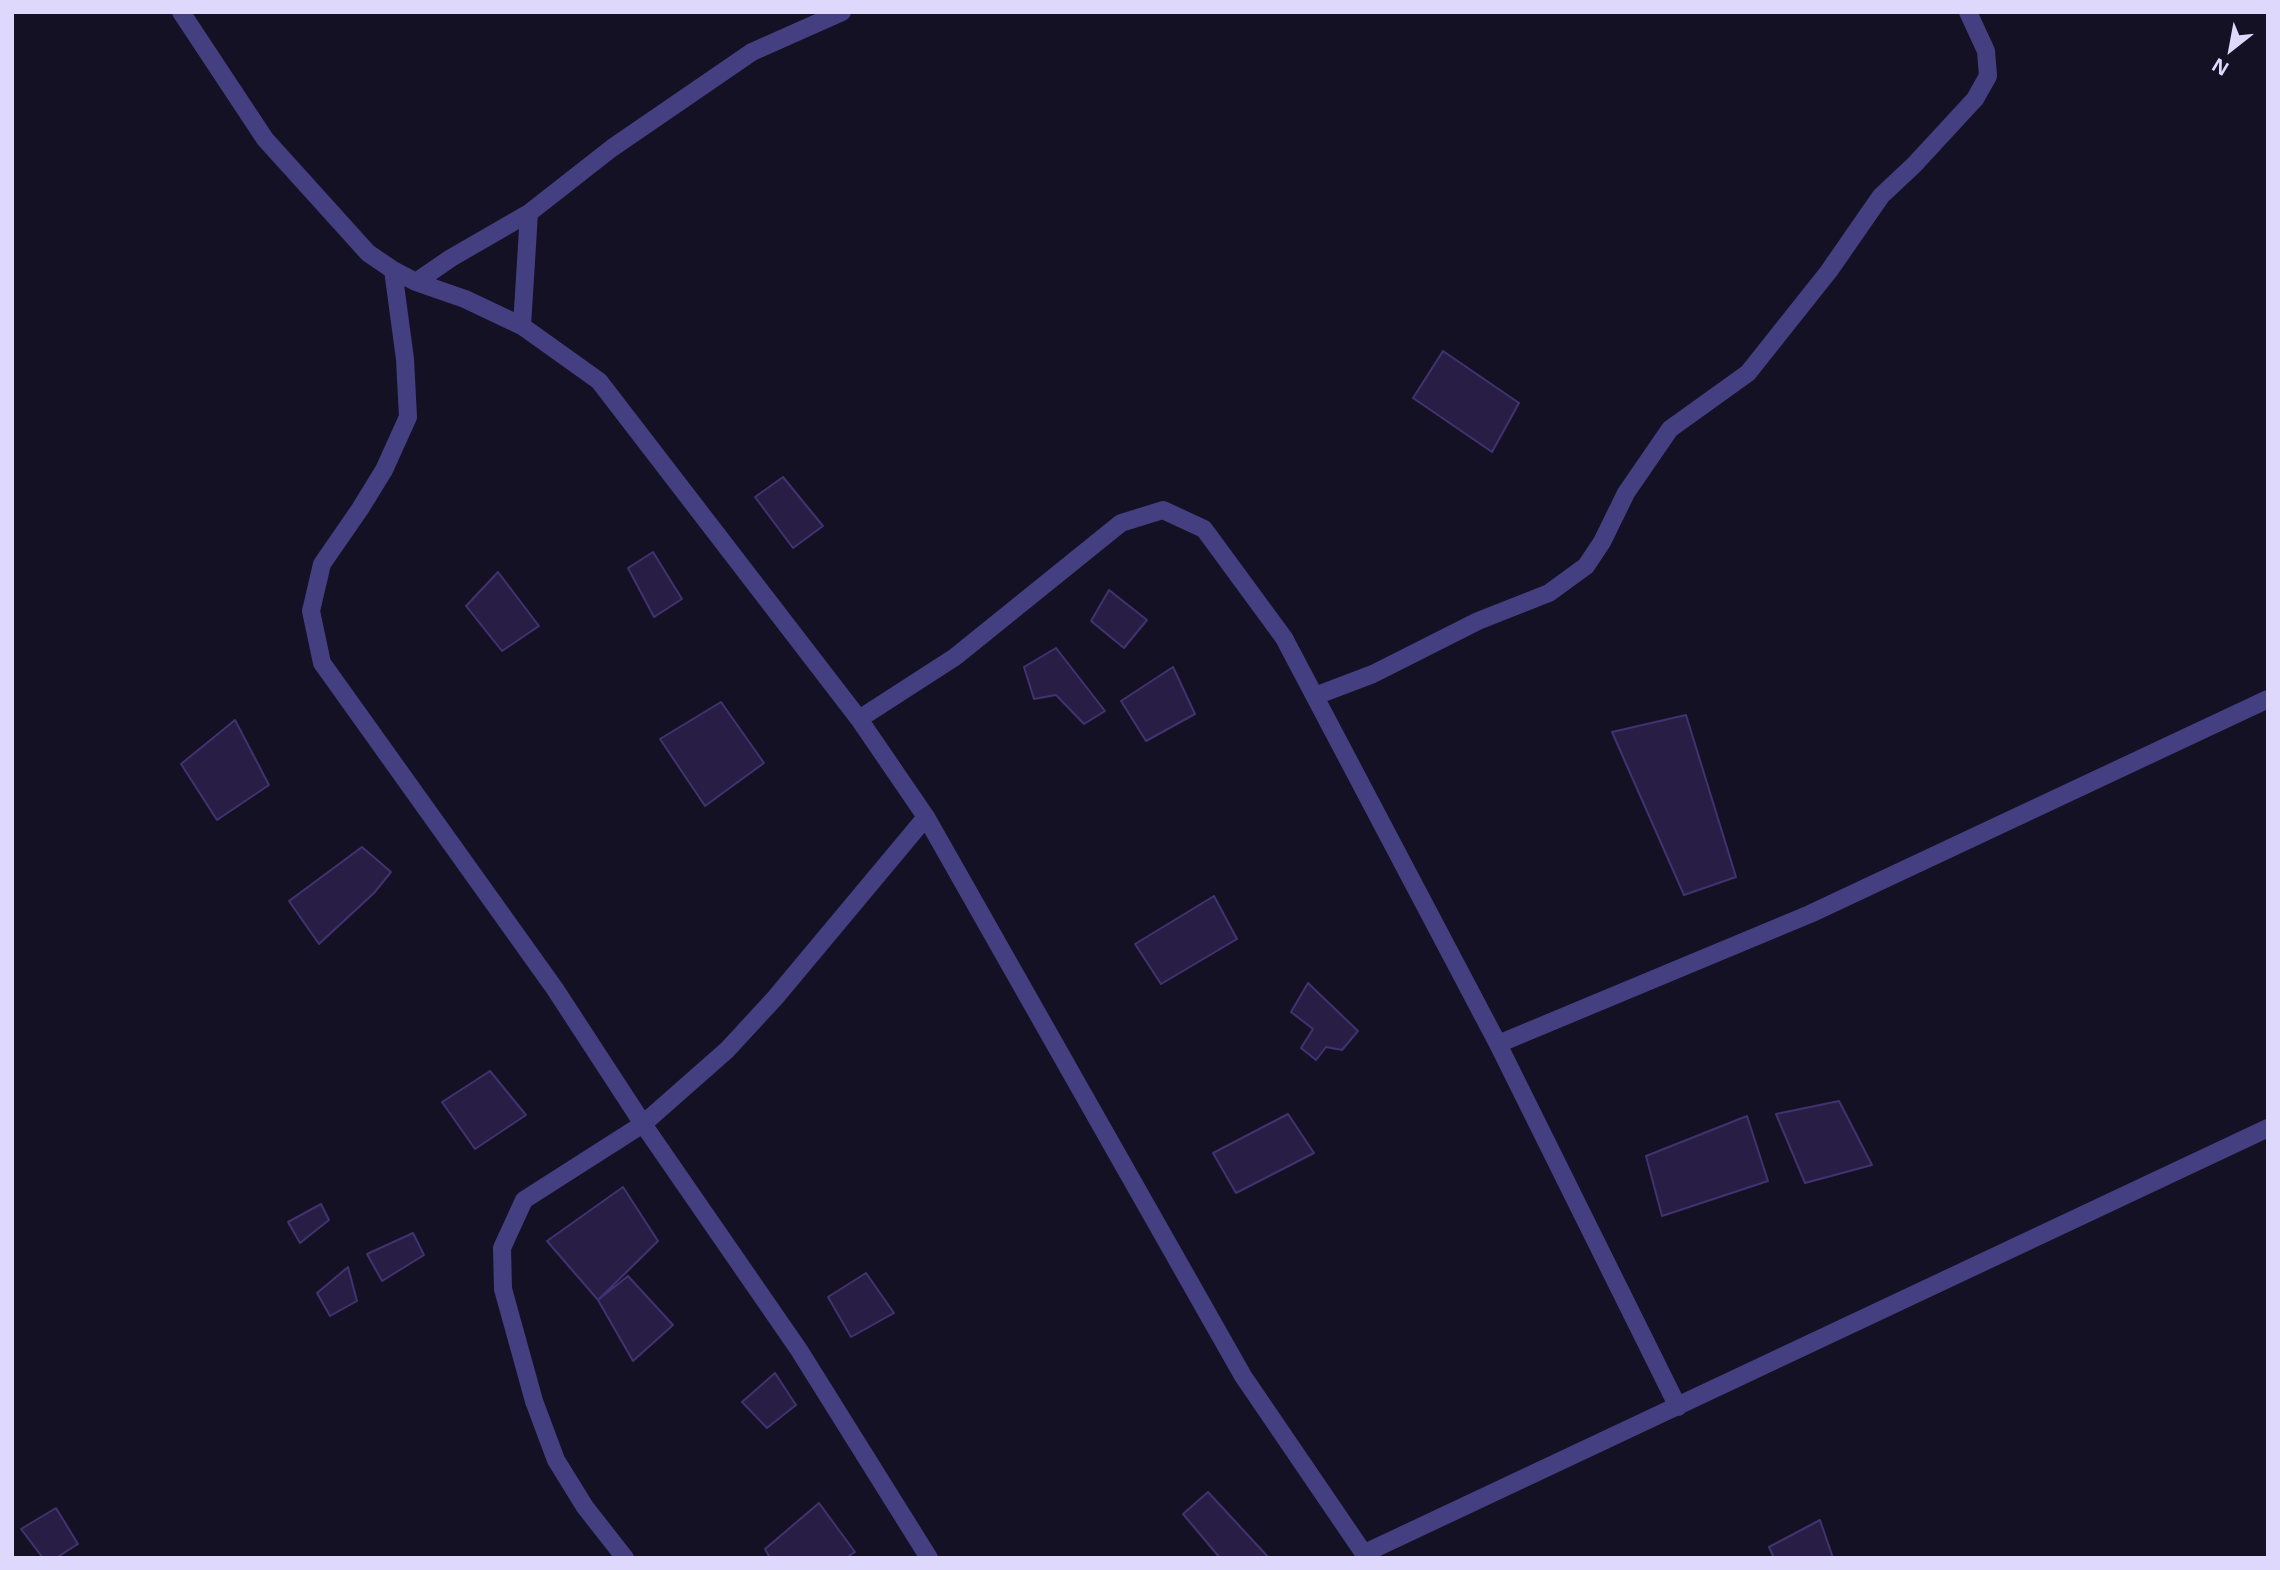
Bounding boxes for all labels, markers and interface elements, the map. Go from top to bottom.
north arrow [2196,14,2266,84]
text: N [2207,52,2234,82]

